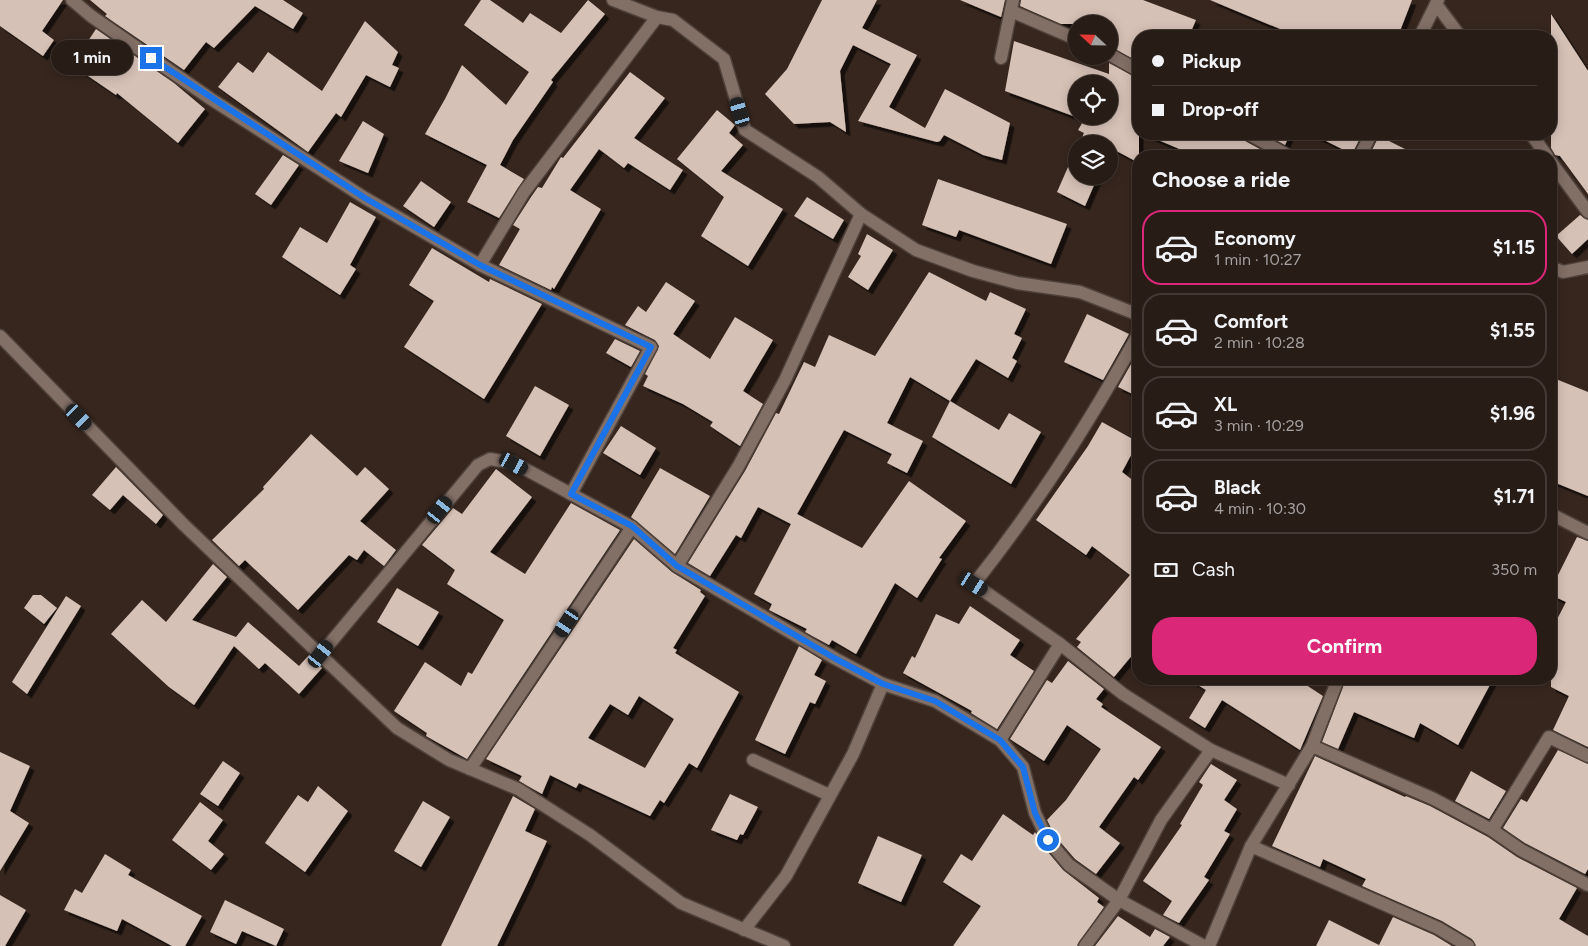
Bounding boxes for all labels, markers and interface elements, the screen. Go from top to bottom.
north arrow [1068,15,1118,65]
map controls [1068,15,1118,185]
callout: 1 min [51,40,134,76]
route end [140,47,162,69]
text: 1 min [73,48,111,67]
text: Pickup [1182,50,1241,73]
button: locate [1068,75,1118,125]
car [728,95,751,129]
text: Drop-off [1182,98,1259,121]
button: layers [1068,135,1118,185]
text: Choose a ride [1152,166,1290,193]
icon: car [1154,225,1199,270]
text: Economy [1214,227,1296,250]
text: $1.15 [1493,236,1535,259]
text: 1 min · 10:27 [1214,250,1301,269]
icon: car [1154,308,1199,353]
text: Comfort [1214,310,1289,333]
text: $1.55 [1490,319,1535,342]
text: 2 min · 10:28 [1214,333,1305,352]
icon: car [1154,391,1199,436]
text: XL [1214,393,1237,416]
car [63,401,94,433]
text: $1.96 [1490,402,1535,425]
text: 3 min · 10:29 [1214,416,1304,435]
car [497,450,530,478]
icon: car [1154,474,1199,519]
text: Black [1214,476,1261,499]
text: $1.71 [1493,485,1535,508]
car [424,494,455,526]
text: 4 min · 10:30 [1214,499,1306,518]
icon: cash [1152,556,1180,584]
text: Cash [1192,558,1235,581]
text: 350 m [1491,560,1537,579]
car [957,570,990,598]
car [552,606,581,640]
button: Confirm [1152,617,1537,675]
car [305,638,336,670]
route start [1037,829,1059,851]

